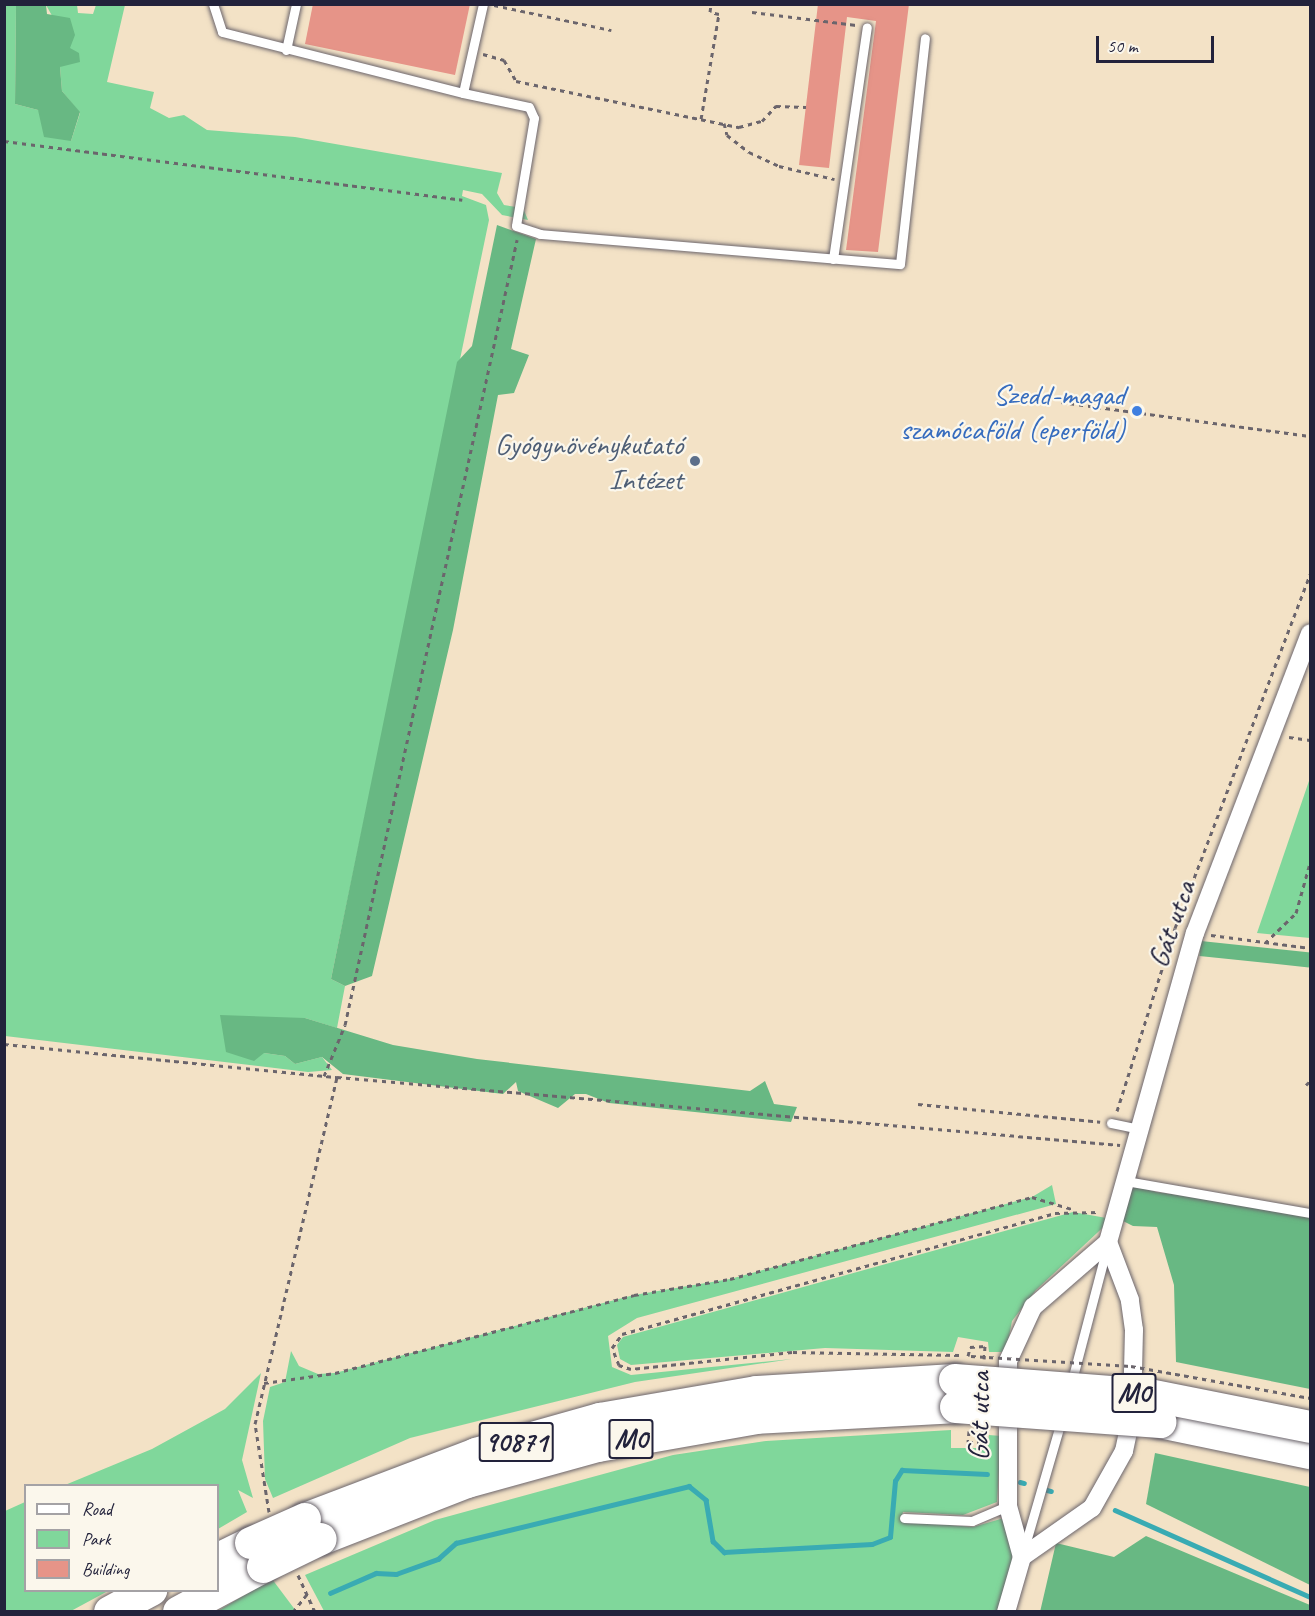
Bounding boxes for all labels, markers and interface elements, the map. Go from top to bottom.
scale bar [1099,24,1218,62]
text: 50 m [1107,35,1138,57]
place label: Szedd-magad szamócaföld (eperföld) [900,376,1125,446]
marker: Szedd-magad szamócaföld (eperföld) [1130,404,1144,418]
place label: Gyógynövénykutató Intézet [495,426,683,496]
marker: Gyógynövénykutató Intézet [688,454,702,468]
street label: Gát utca [1140,876,1202,972]
road number: M0 [1110,1368,1158,1418]
street label: Gát utca [960,1371,998,1461]
road number: M0 [607,1414,655,1464]
road number: 90871 [478,1417,554,1467]
legend [24,1484,219,1592]
text: Road [82,1498,112,1520]
text: Park [82,1528,111,1550]
text: Building [82,1558,129,1580]

